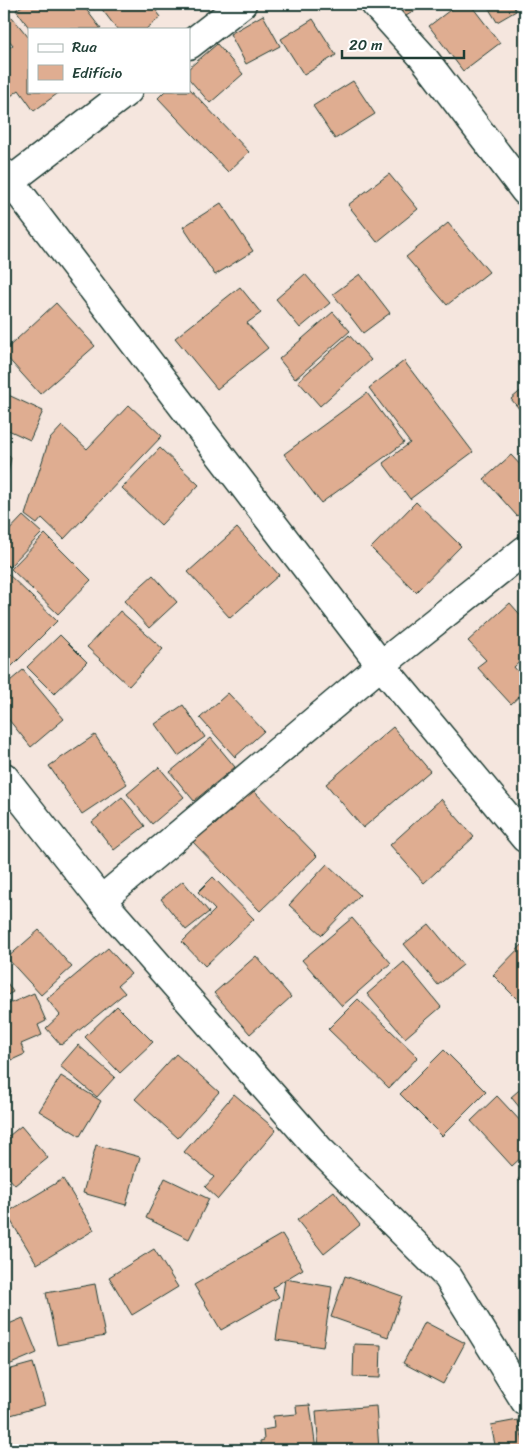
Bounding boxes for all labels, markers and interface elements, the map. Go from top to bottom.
legend [28,28,190,92]
scale bar [342,28,464,60]
text: 20 m [349,32,383,58]
text: Rua [72,34,97,60]
text: Edifício [72,60,123,86]

